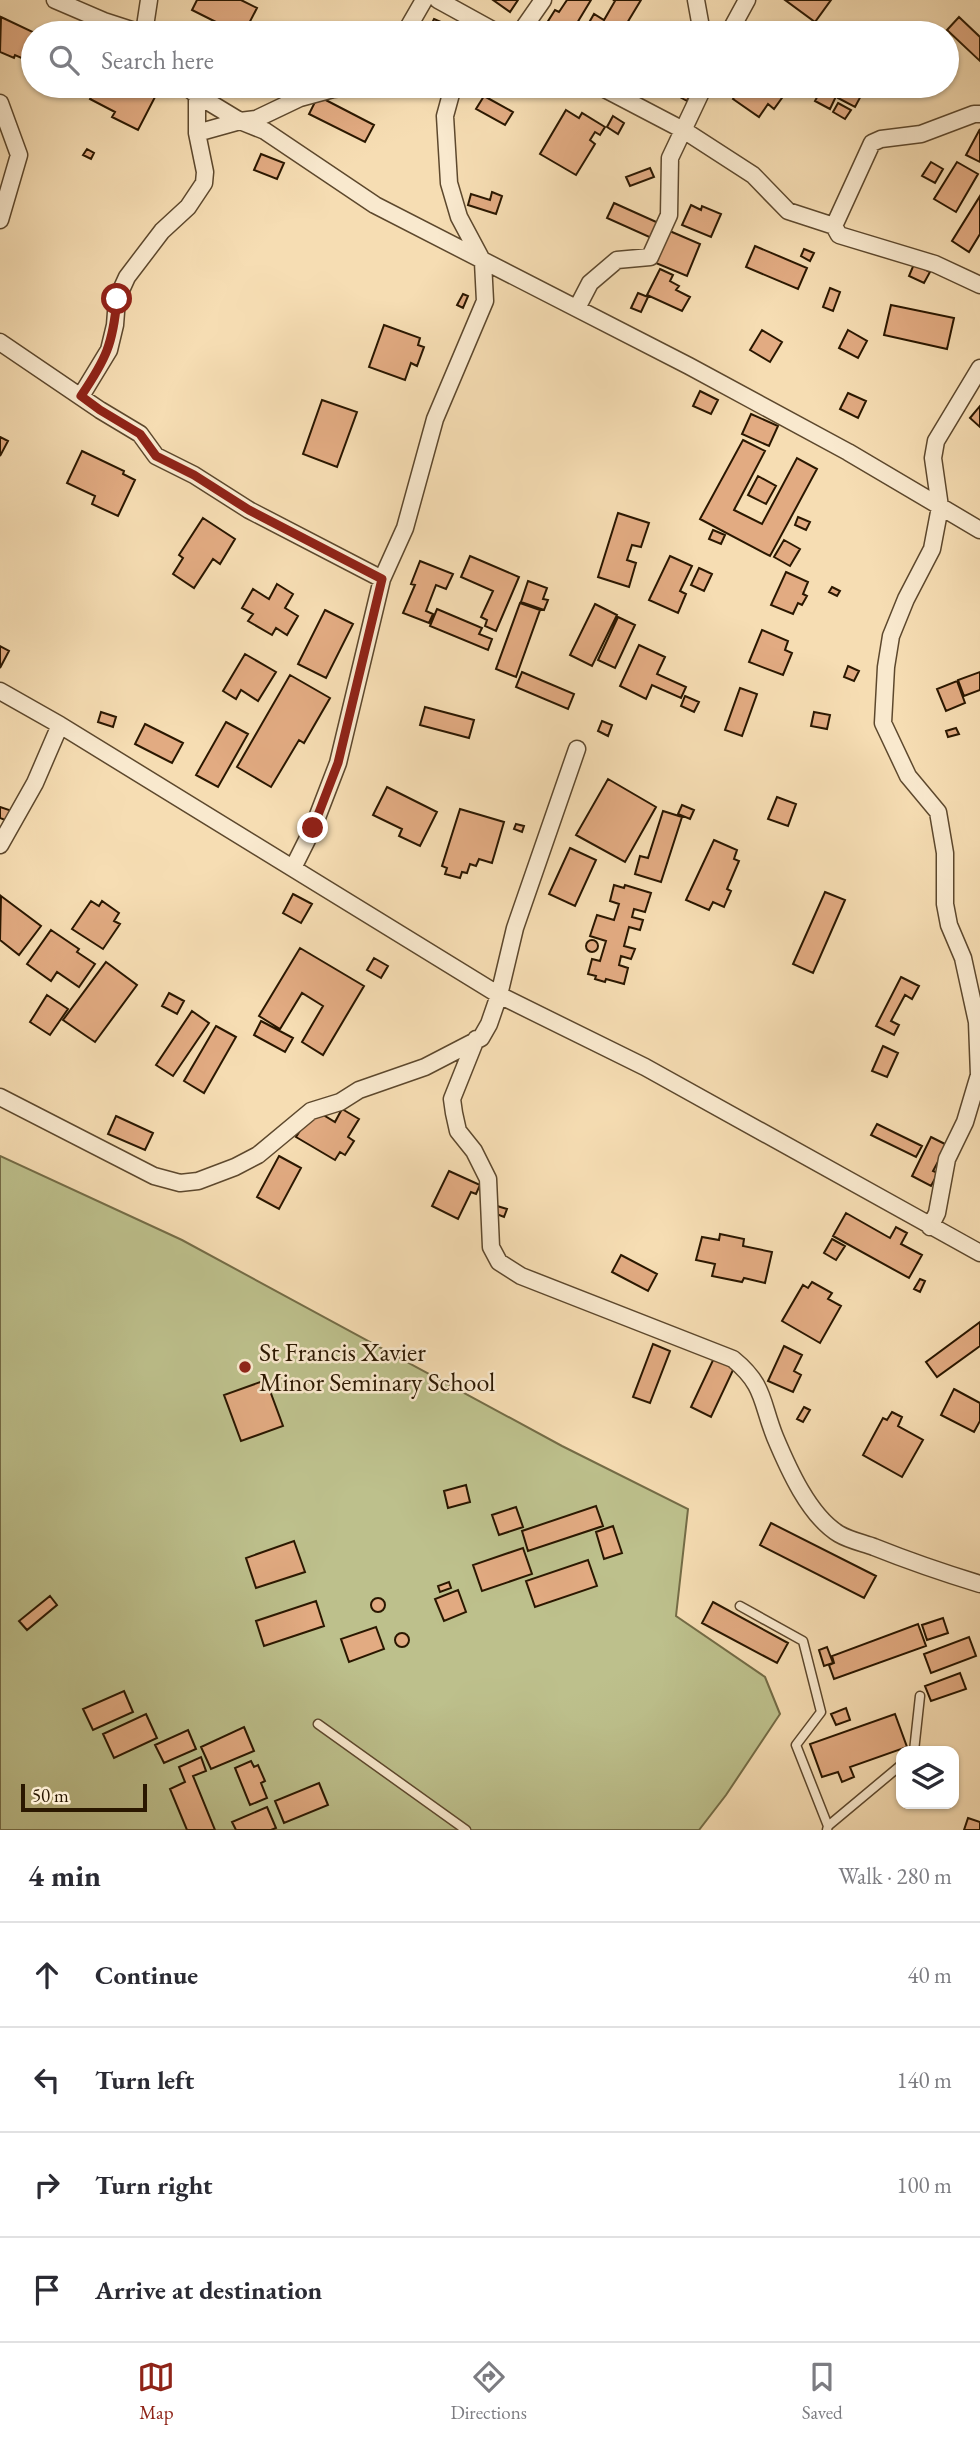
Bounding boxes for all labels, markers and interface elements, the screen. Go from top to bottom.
search box [21,21,959,98]
icon: search [45,41,83,79]
text: Search here [101,43,214,77]
route start [101,283,132,314]
route end [297,812,328,843]
place label: St Francis Xavier Minor Seminary School [259,1335,495,1399]
marker: St Francis Xavier Minor Seminary School [237,1359,253,1375]
map controls [896,1746,959,1809]
button: layers [896,1746,959,1809]
scale bar [21,1781,147,1813]
text: 50 m [32,1783,69,1808]
text: 4 min [28,1856,101,1895]
text: Walk · 280 m [838,1861,952,1891]
icon: ahead [28,1956,66,1994]
text: Continue [95,1958,198,1992]
text: 40 m [907,1960,952,1990]
icon: left [28,2061,66,2099]
text: Turn left [95,2063,194,2097]
text: 140 m [896,2065,952,2095]
icon: right [28,2166,66,2204]
text: Turn right [95,2168,213,2202]
text: 100 m [896,2170,952,2200]
icon: arrive [28,2271,66,2309]
text: Arrive at destination [95,2273,322,2307]
tab: Map [137,2358,175,2425]
tab: Directions [450,2358,527,2425]
tab: Saved [802,2358,843,2425]

